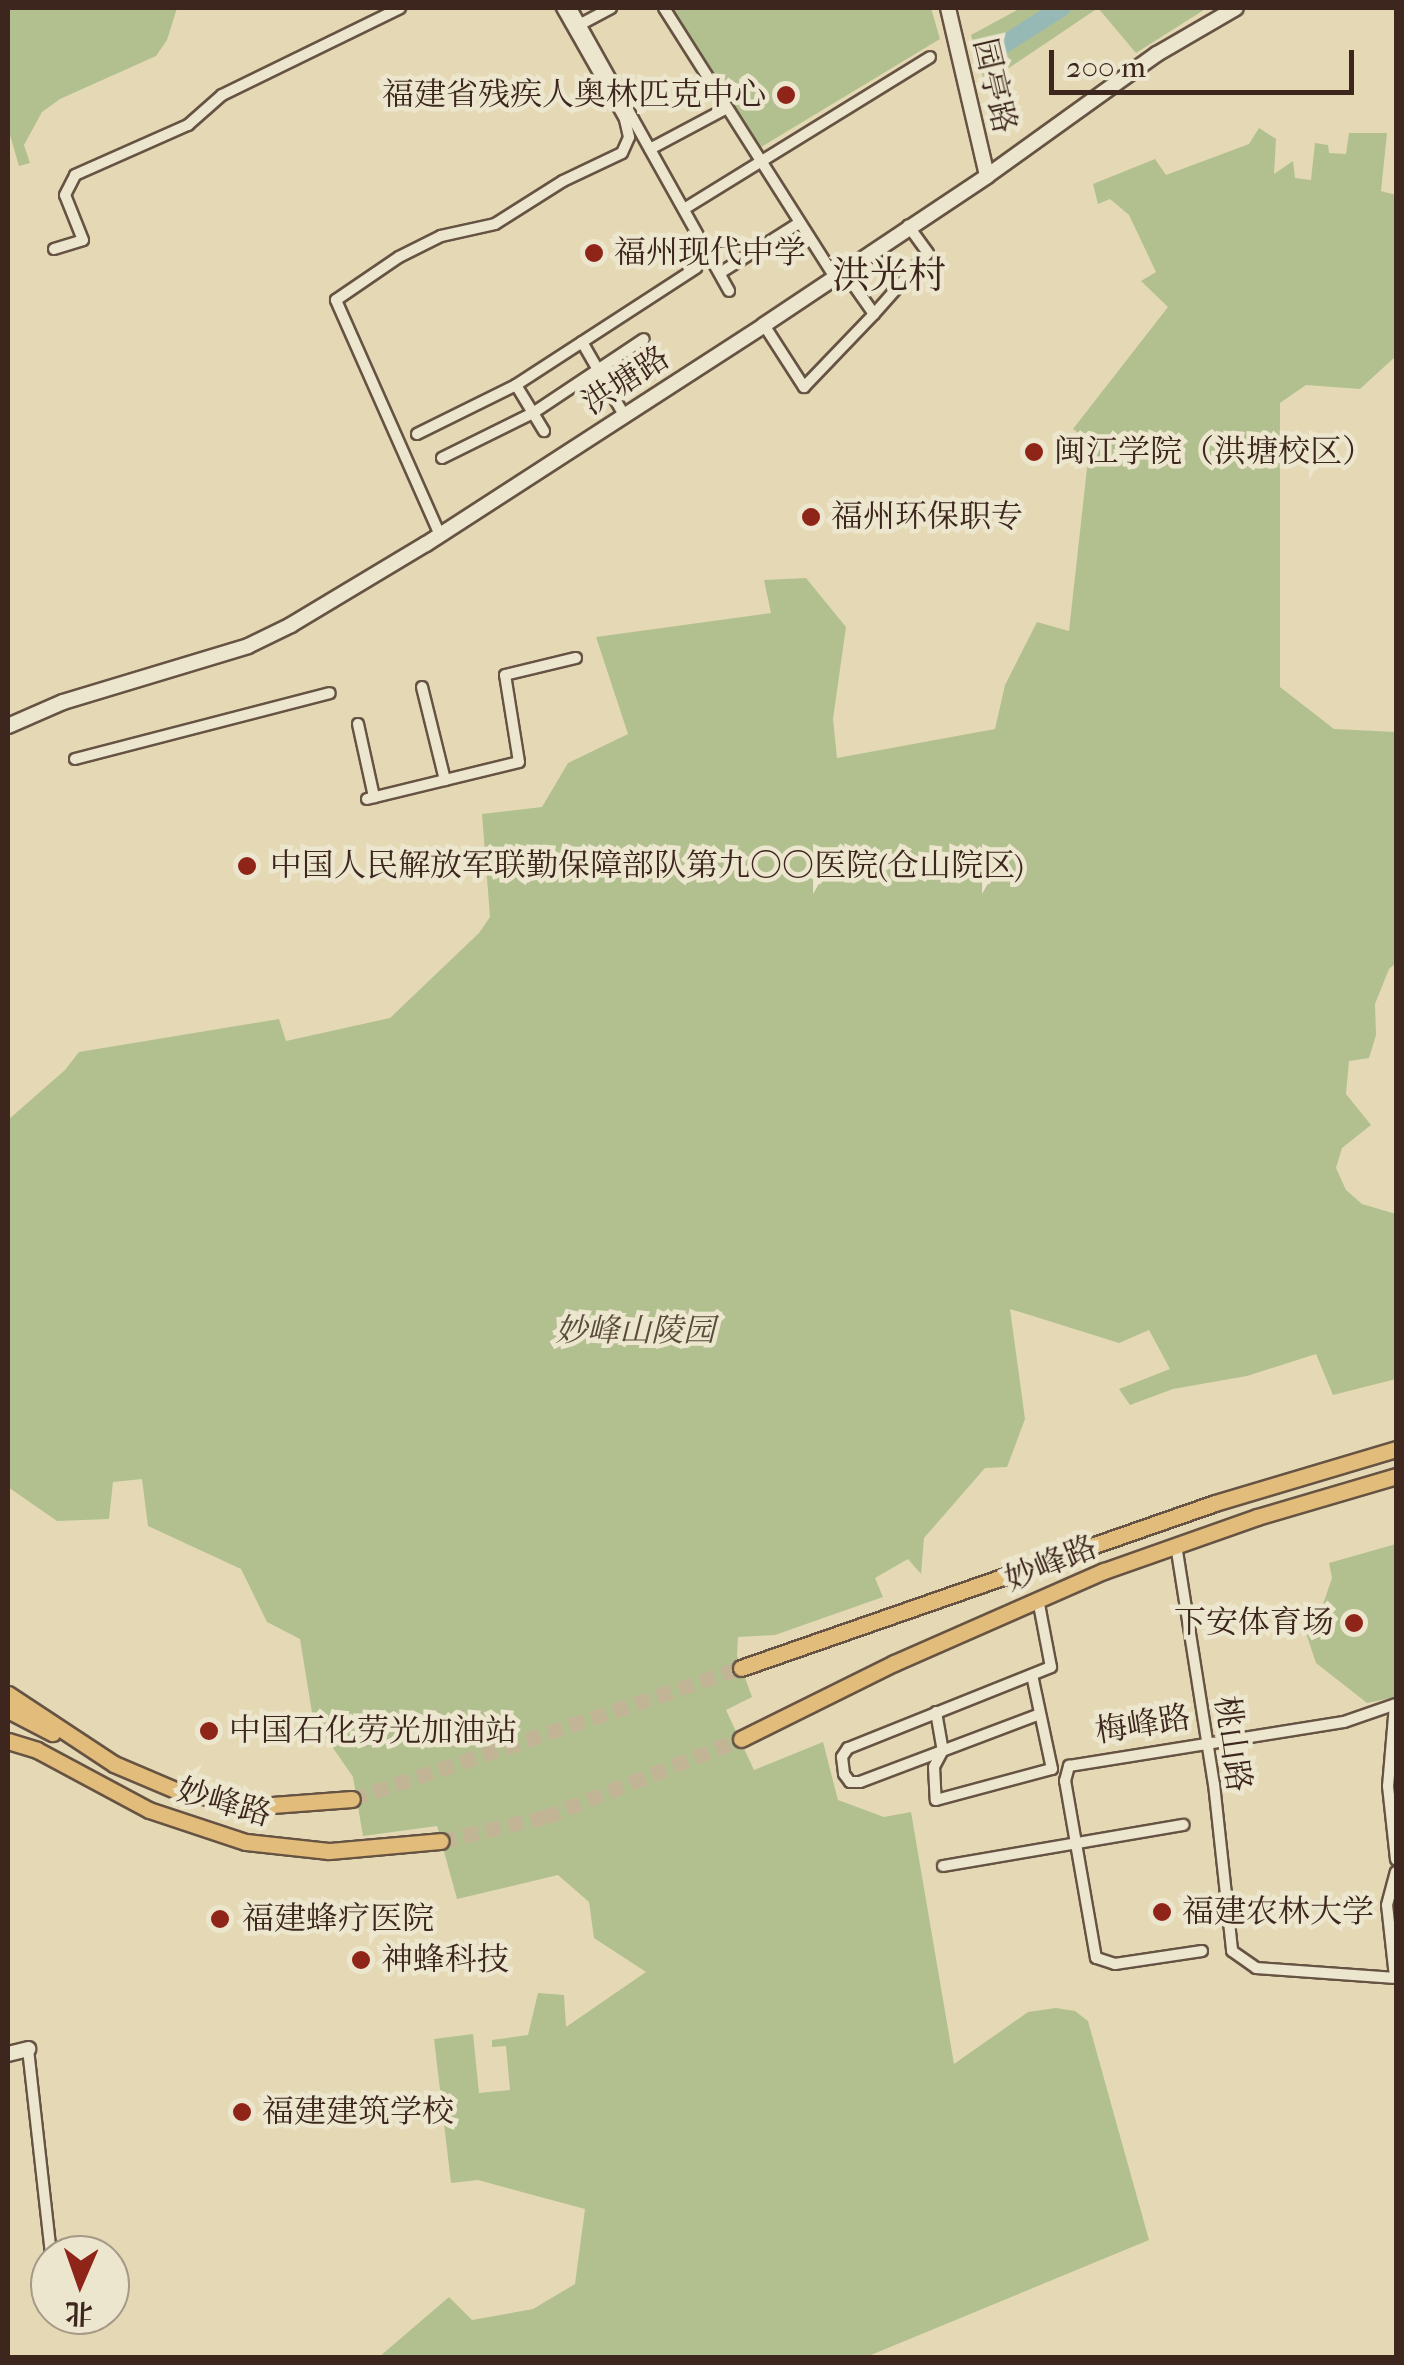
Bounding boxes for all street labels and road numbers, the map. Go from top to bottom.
street label: 园亭路 [964,35,1024,137]
street label: 洪塘路 [575,339,677,423]
street label: 妙峰路 [999,1528,1103,1600]
street label: 桃山路 [1206,1694,1258,1794]
street label: 梅峰路 [1093,1699,1193,1751]
street label: 妙峰路 [173,1771,275,1835]

